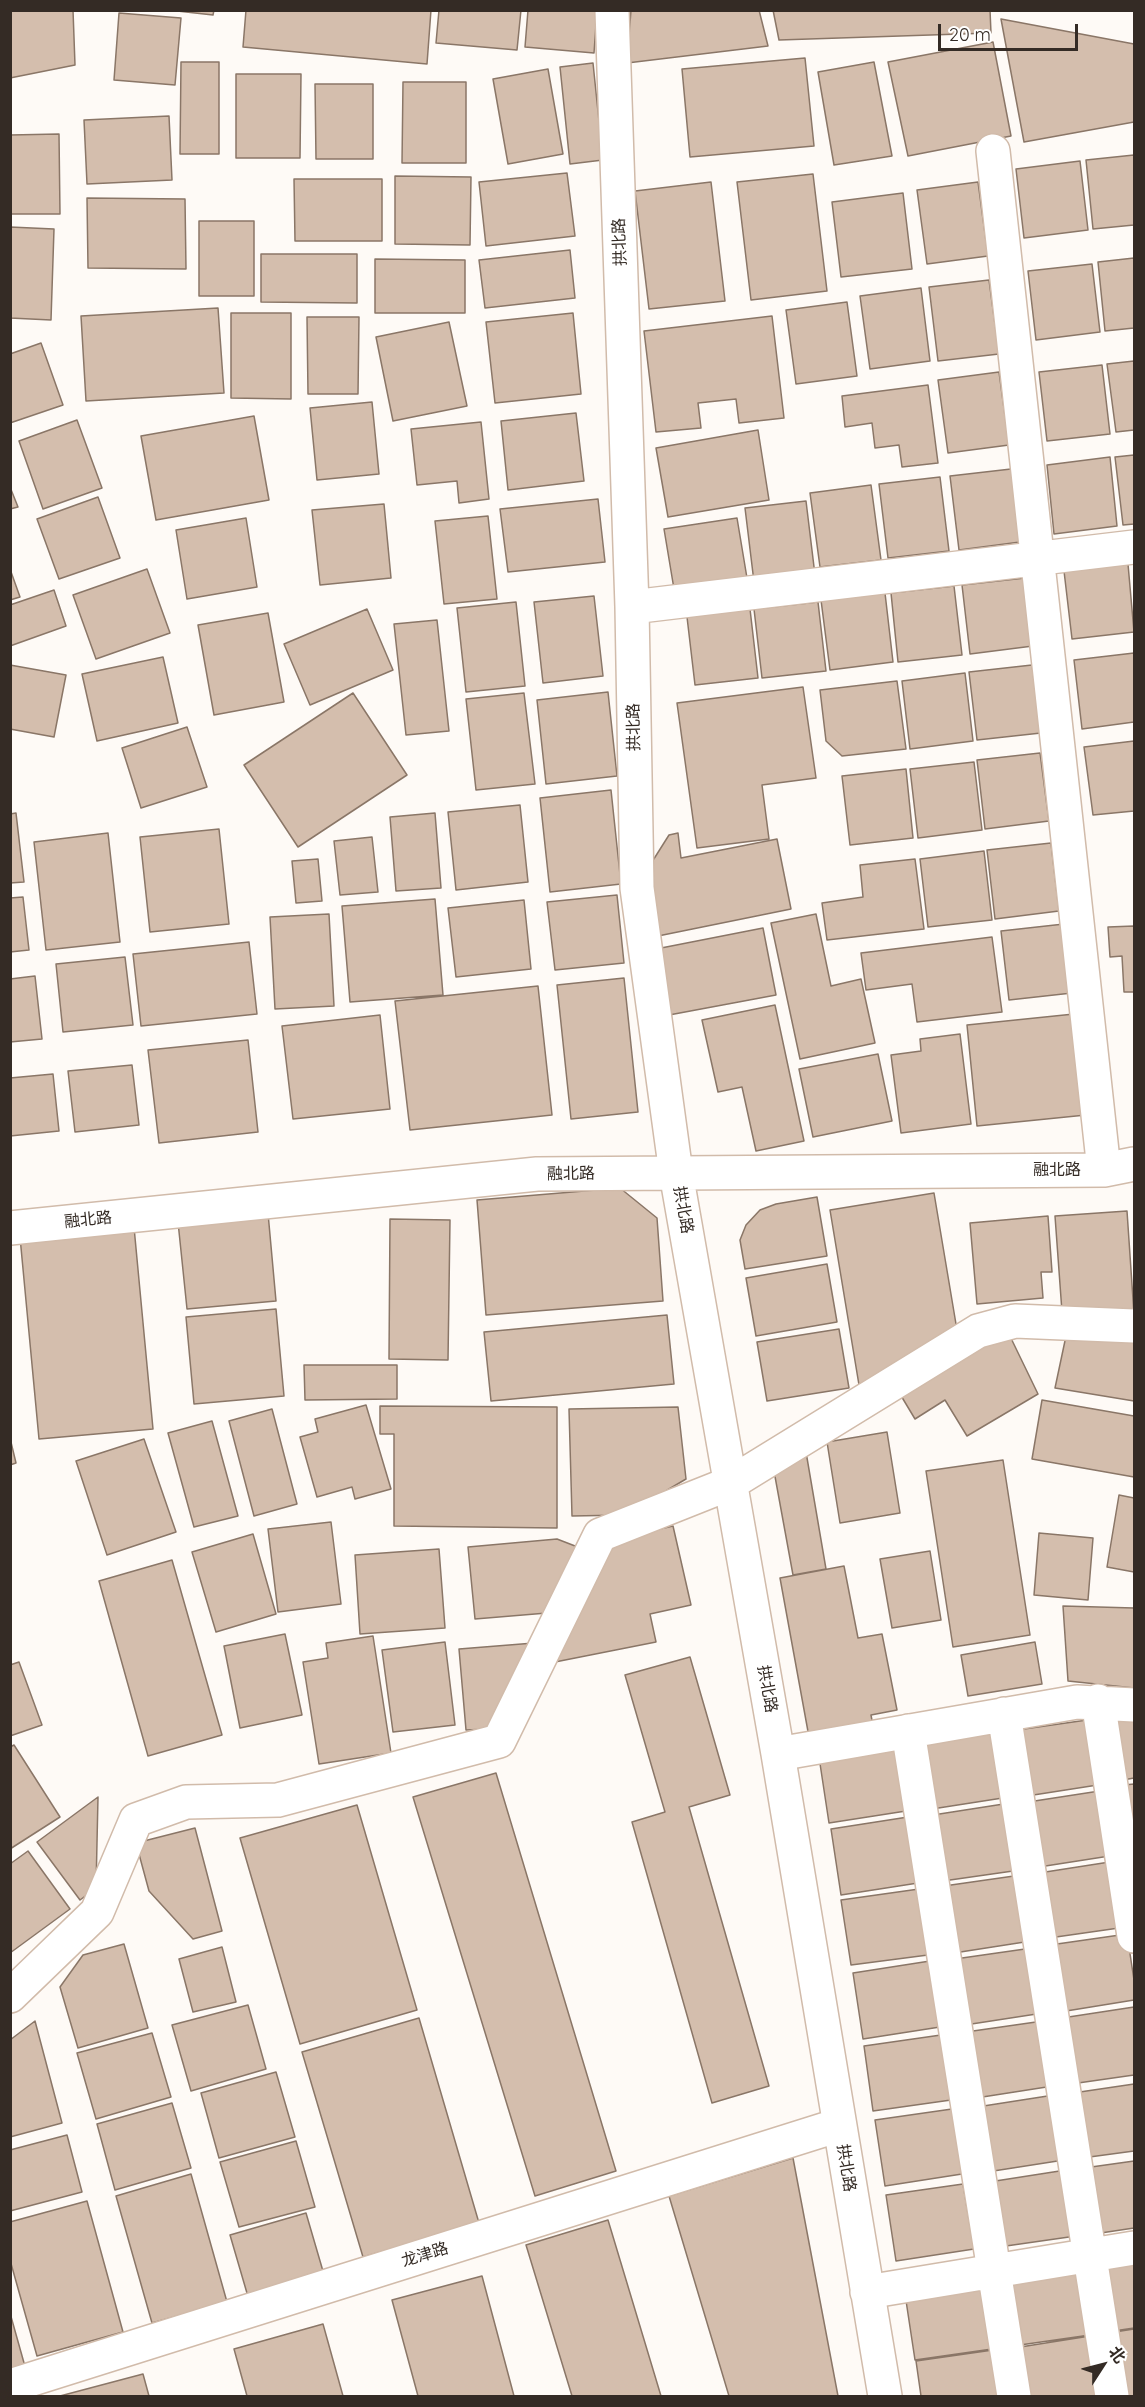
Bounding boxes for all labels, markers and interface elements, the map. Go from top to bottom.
scale bar [941,12,1080,50]
text: 20 m [949,23,991,46]
street label: 拱北路 [610,218,630,266]
street label: 拱北路 [624,703,644,751]
street label: 融北路 [1033,1160,1081,1180]
street label: 融北路 [547,1164,595,1184]
street label: 拱北路 [669,1185,697,1235]
street label: 融北路 [63,1208,113,1232]
street label: 拱北路 [753,1664,781,1714]
street label: 拱北路 [833,2143,859,2193]
street label: 龙津路 [399,2239,451,2271]
north arrow [1073,2335,1133,2395]
text: 北 [1105,2342,1130,2367]

